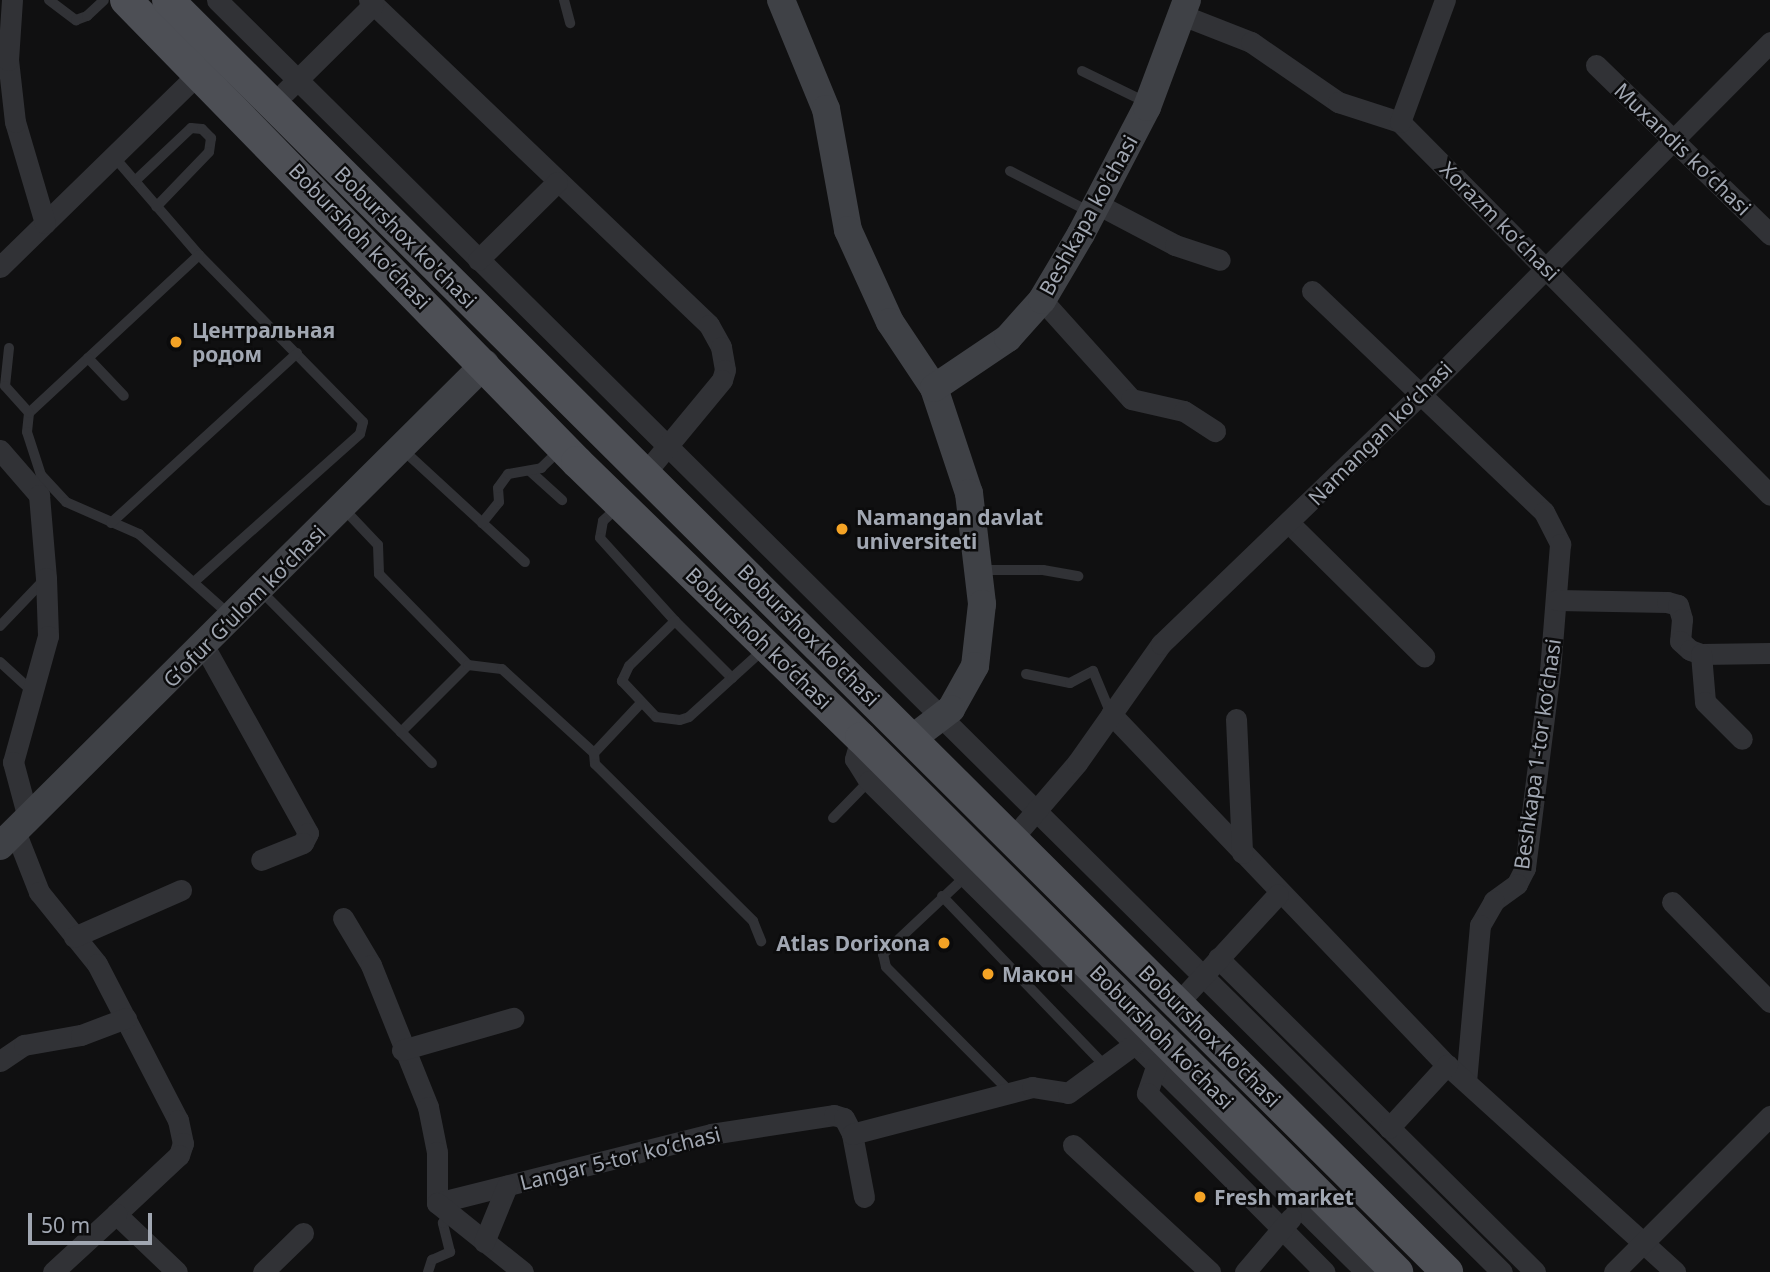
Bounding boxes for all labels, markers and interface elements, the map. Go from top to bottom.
street label: Muxandis koʻchasi [1610,78,1756,220]
street label: Beshkapa ko'chasi [1034,131,1142,299]
street label: Xorazm koʻchasi [1435,156,1565,286]
street label: Boburshoh koʻchasi [284,158,436,314]
street label: Boburshox ko'chasi [330,161,482,313]
place label: Центральная родом [192,317,335,367]
marker: Центральная родом [166,332,186,352]
street label: Namangan koʻchasi [1303,356,1457,510]
place label: Namangan davlat universiteti [856,504,1043,554]
street label: Gʻofur Gʻulom koʻchasi [158,520,330,692]
marker: Namangan davlat universiteti [834,521,850,537]
street label: Boburshox ko'chasi [733,559,885,711]
street label: Boburshoh koʻchasi [681,562,837,714]
street label: Beshkapa 1-tor koʼchasi [1508,637,1566,871]
place label: Atlas Dorixona [776,930,930,956]
marker: Atlas Dorixona [936,935,952,951]
street label: Boburshoh koʻchasi [1085,960,1239,1114]
street label: Boburshox ko'chasi [1134,960,1286,1112]
place label: Макон [1002,961,1074,987]
marker: Макон [980,966,996,982]
street label: Langar 5-tor koʻchasi [517,1121,723,1195]
place label: Fresh market [1214,1184,1354,1210]
marker: Fresh market [1192,1189,1208,1205]
scale bar [32,1198,156,1242]
text: 50 m [41,1211,90,1239]

